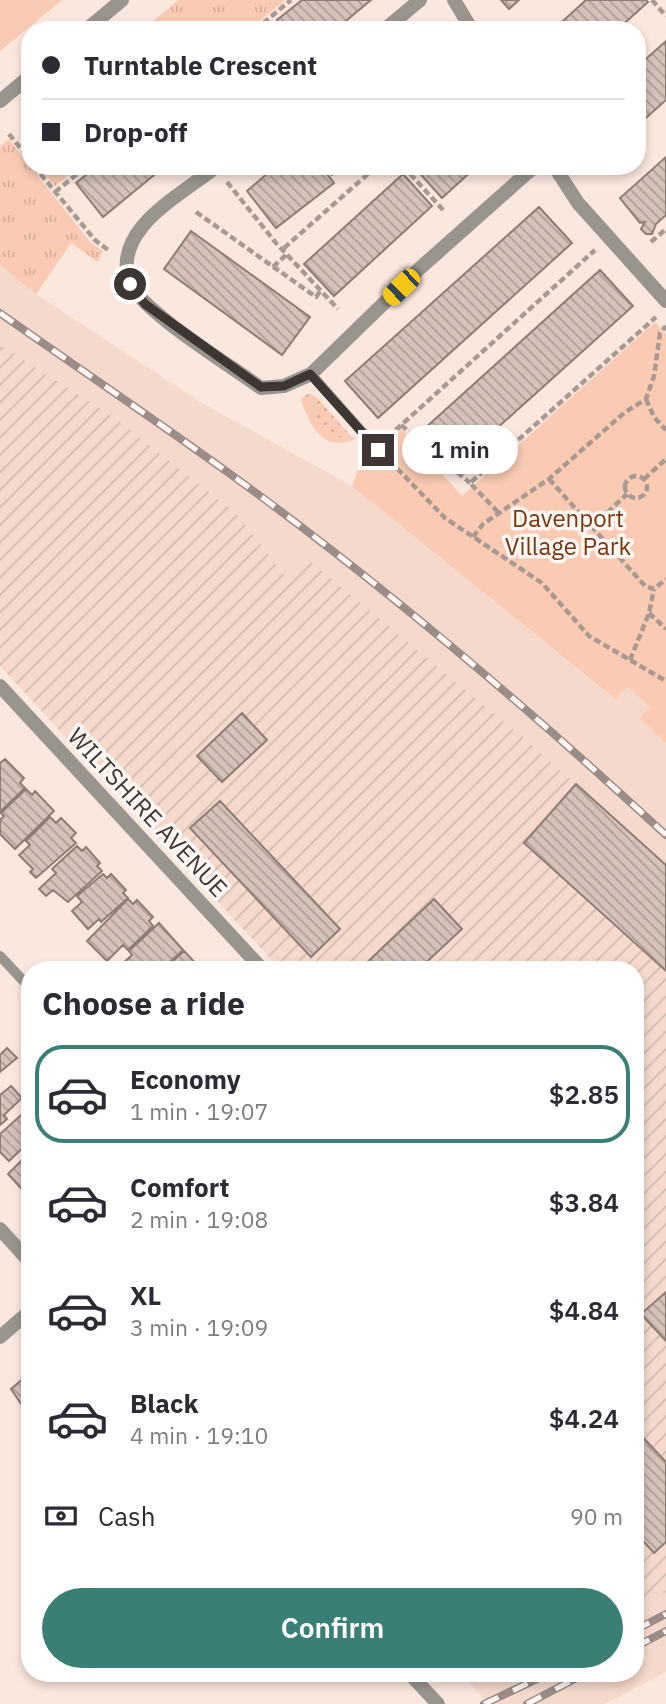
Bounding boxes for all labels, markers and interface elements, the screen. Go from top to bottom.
text: Turntable Crescent [84,48,317,82]
text: Drop-off [84,115,187,149]
car [379,265,424,309]
route start [114,268,146,300]
callout: 1 min [402,426,518,475]
route end [362,434,394,466]
text: 1 min [430,434,490,464]
park label: Davenport Village Park [505,502,632,562]
street label: WILTSHIRE AVENUE [61,720,235,904]
text: Choose a ride [42,982,245,1024]
text: Economy [130,1062,241,1096]
icon: car [46,1063,109,1126]
text: $2.85 [549,1077,619,1111]
text: 1 min · 19:07 [130,1096,268,1126]
text: Comfort [130,1170,229,1204]
icon: car [46,1171,109,1234]
text: $3.84 [549,1185,619,1219]
text: 2 min · 19:08 [130,1204,268,1234]
text: XL [130,1278,161,1312]
icon: car [46,1279,109,1342]
text: $4.84 [549,1293,619,1327]
text: 3 min · 19:09 [130,1312,268,1342]
text: Black [130,1386,198,1420]
icon: car [46,1387,109,1450]
text: $4.24 [549,1401,619,1435]
text: 4 min · 19:10 [130,1420,268,1450]
icon: cash [42,1497,80,1535]
text: Cash [98,1499,155,1533]
text: 90 m [570,1501,623,1531]
button: Confirm [42,1588,623,1668]

